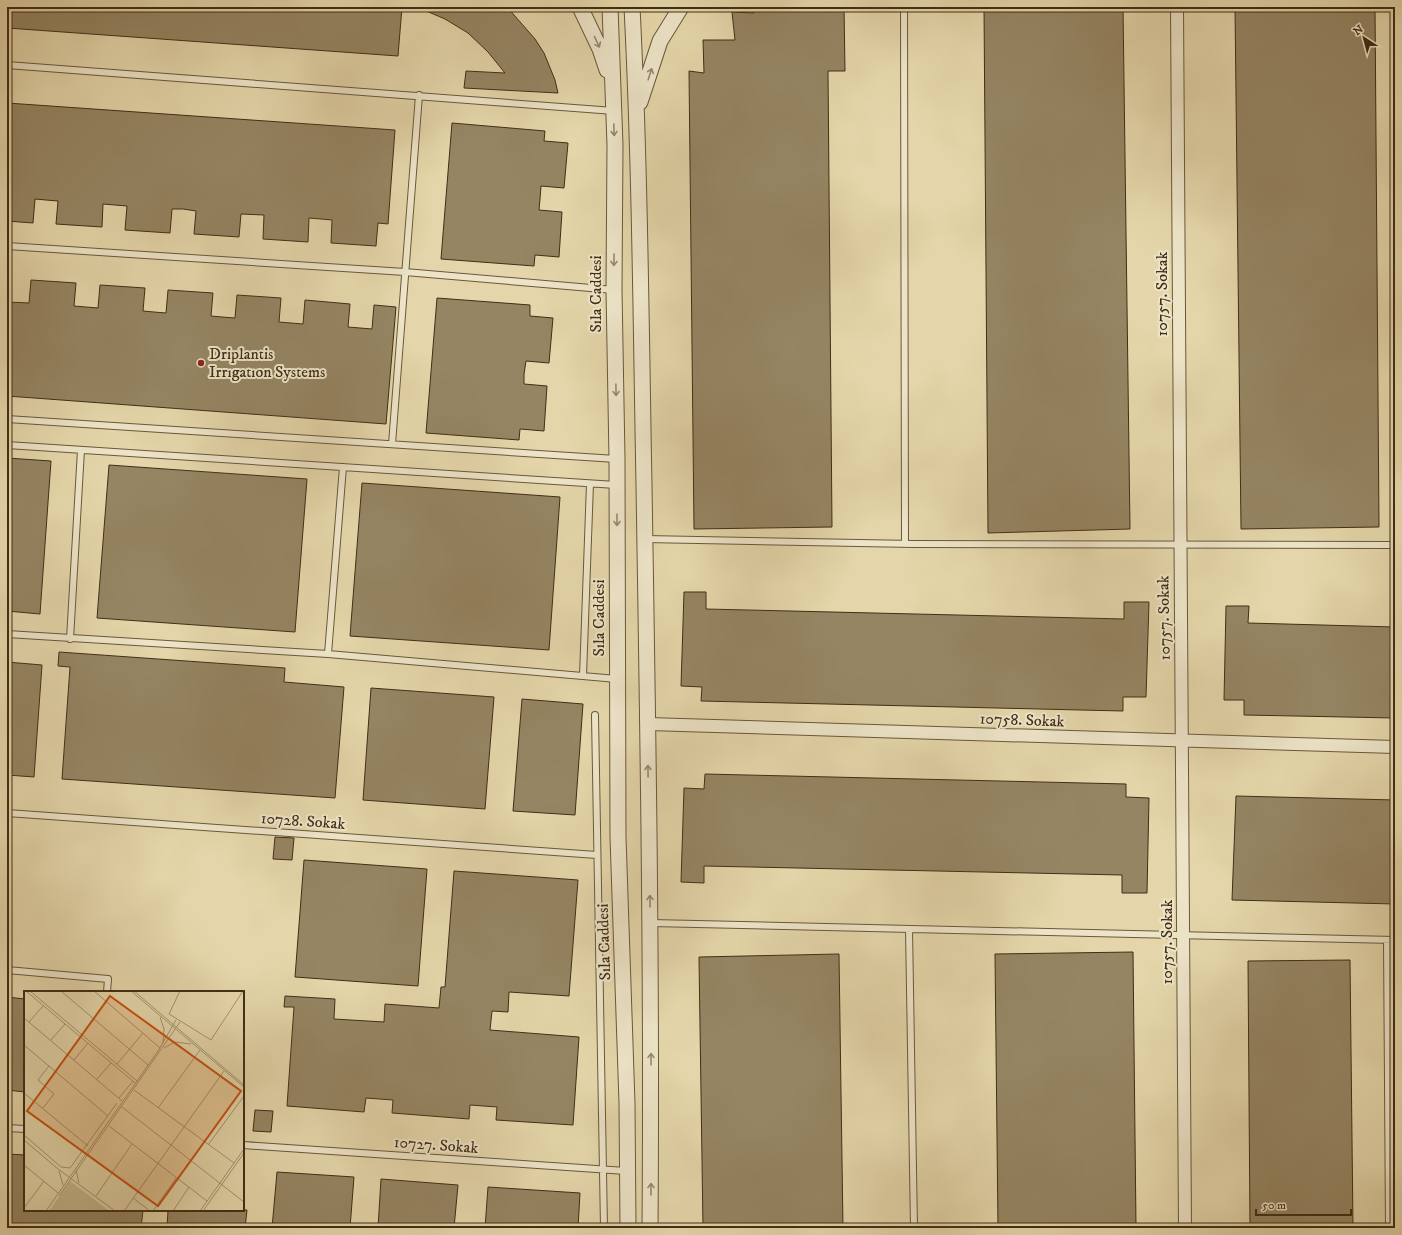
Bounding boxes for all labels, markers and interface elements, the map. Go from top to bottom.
north arrow [1344,18,1384,58]
text: N [1351,22,1366,39]
one-way arrow [594,36,602,48]
one-way arrow [646,68,654,80]
one-way arrow [611,123,618,136]
street label: 10757. Sokak [1152,251,1172,337]
one-way arrow [610,253,618,266]
street label: Sıla Caddesi [586,255,606,333]
place label: Driplantis Irrıgatıon Systems [209,344,325,382]
marker: Driplantis Irrıgatıon Systems [196,358,206,368]
one-way arrow [612,383,619,396]
one-way arrow [613,513,621,526]
street label: 10757. Sokak [1153,575,1175,661]
street label: Sıla Caddesi [589,579,609,657]
street label: 10758. Sokak [979,709,1065,731]
one-way arrow [645,765,652,778]
street label: 10728. Sokak [260,808,346,834]
one-way arrow [646,895,654,908]
street label: 10757. Sokak [1157,899,1177,985]
street label: Sıla Caddesi [593,903,615,981]
inset map [24,991,244,1211]
one-way arrow [647,1053,655,1066]
street label: 10727. Sokak [393,1132,479,1158]
one-way arrow [647,1183,654,1196]
scale bar [1256,1191,1351,1217]
text: 50 m [1262,1198,1286,1213]

